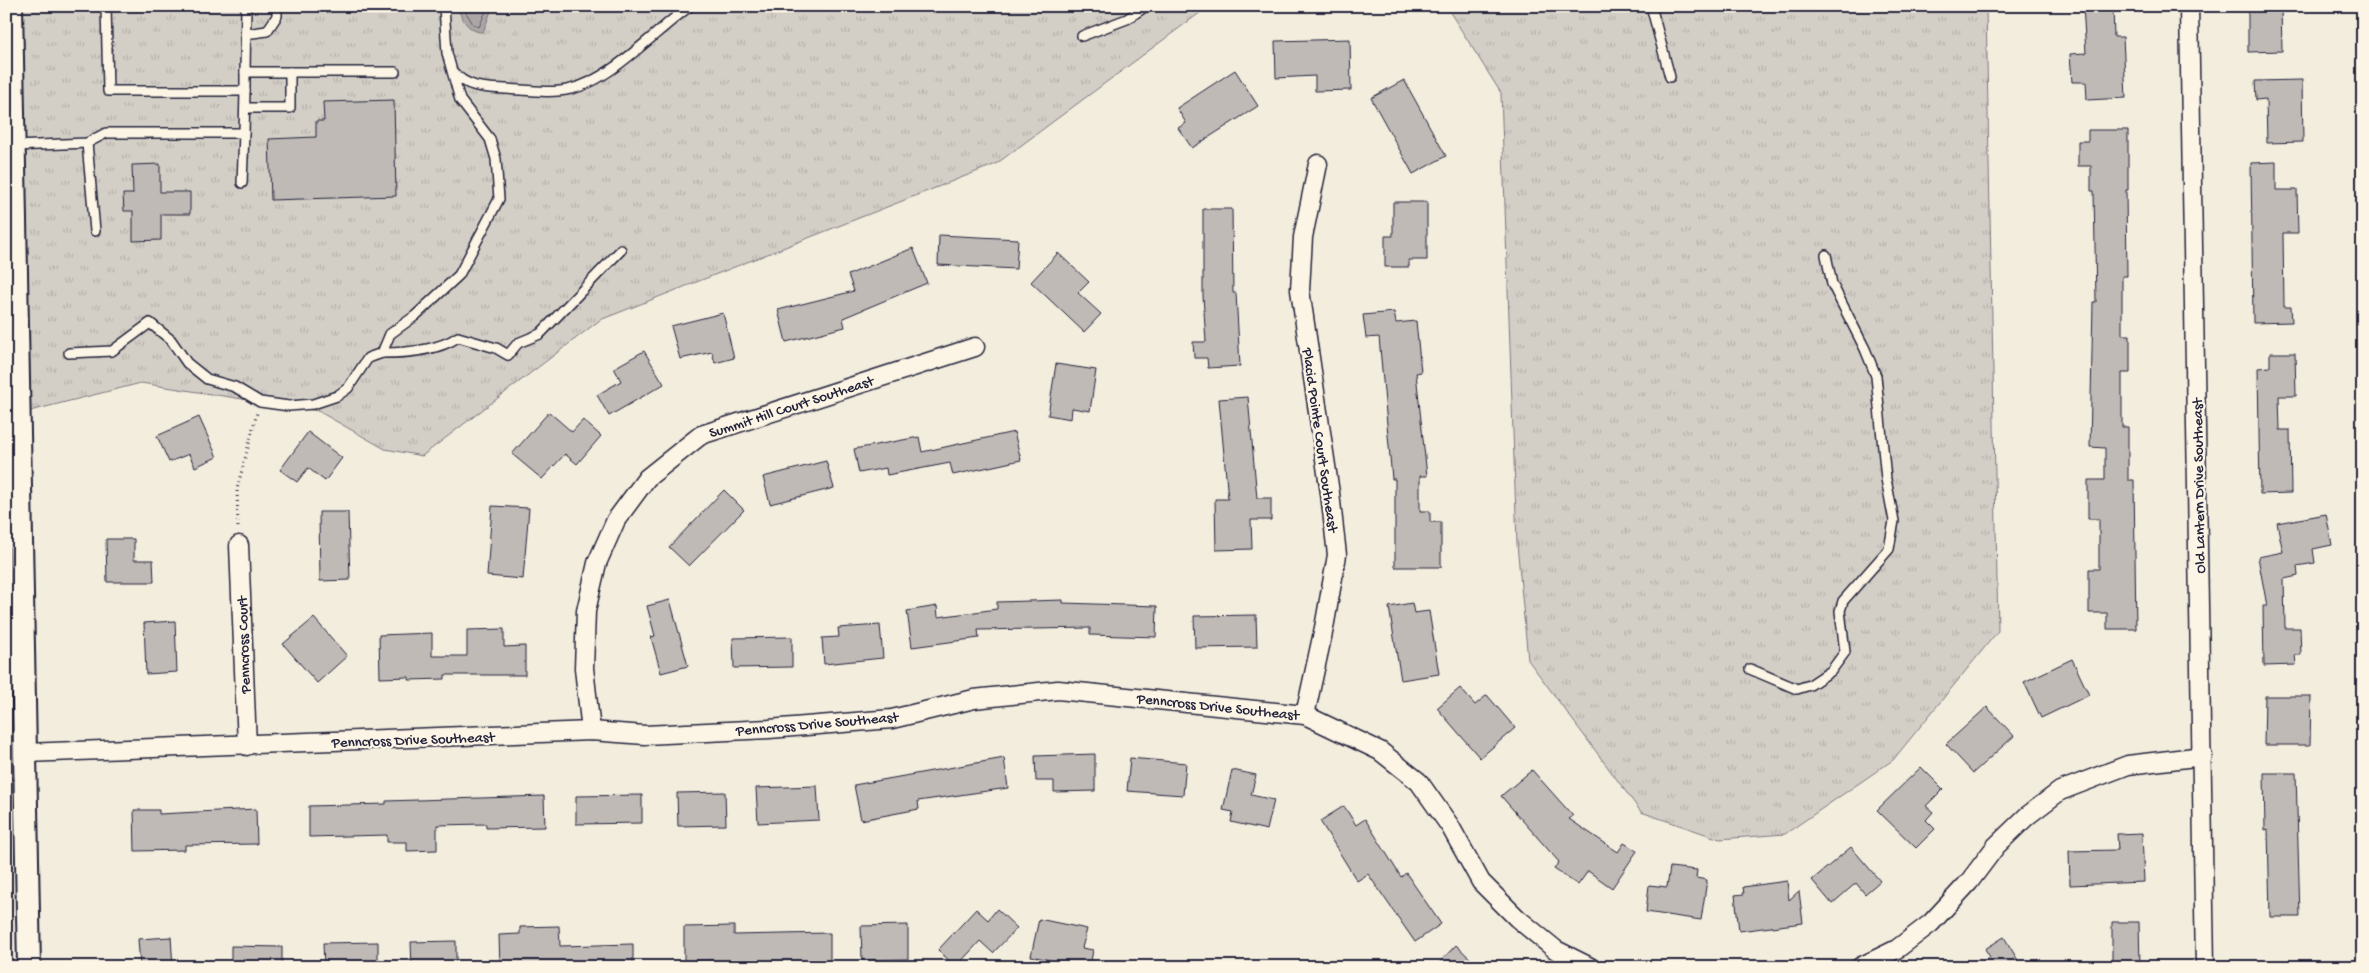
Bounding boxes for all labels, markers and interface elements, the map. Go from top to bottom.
street label: Placid Pointe Court Southeast [1297,346,1341,536]
street label: Summit Hill Court Southeast [707,372,878,443]
street label: Old Lantern Drive Southeast [2189,396,2211,574]
street label: Penncross Court [234,594,256,695]
street label: Penncross Drive Southeast [1135,690,1302,726]
street label: Penncross Drive Southeast [734,709,901,741]
street label: Penncross Drive Southeast [330,729,497,753]

